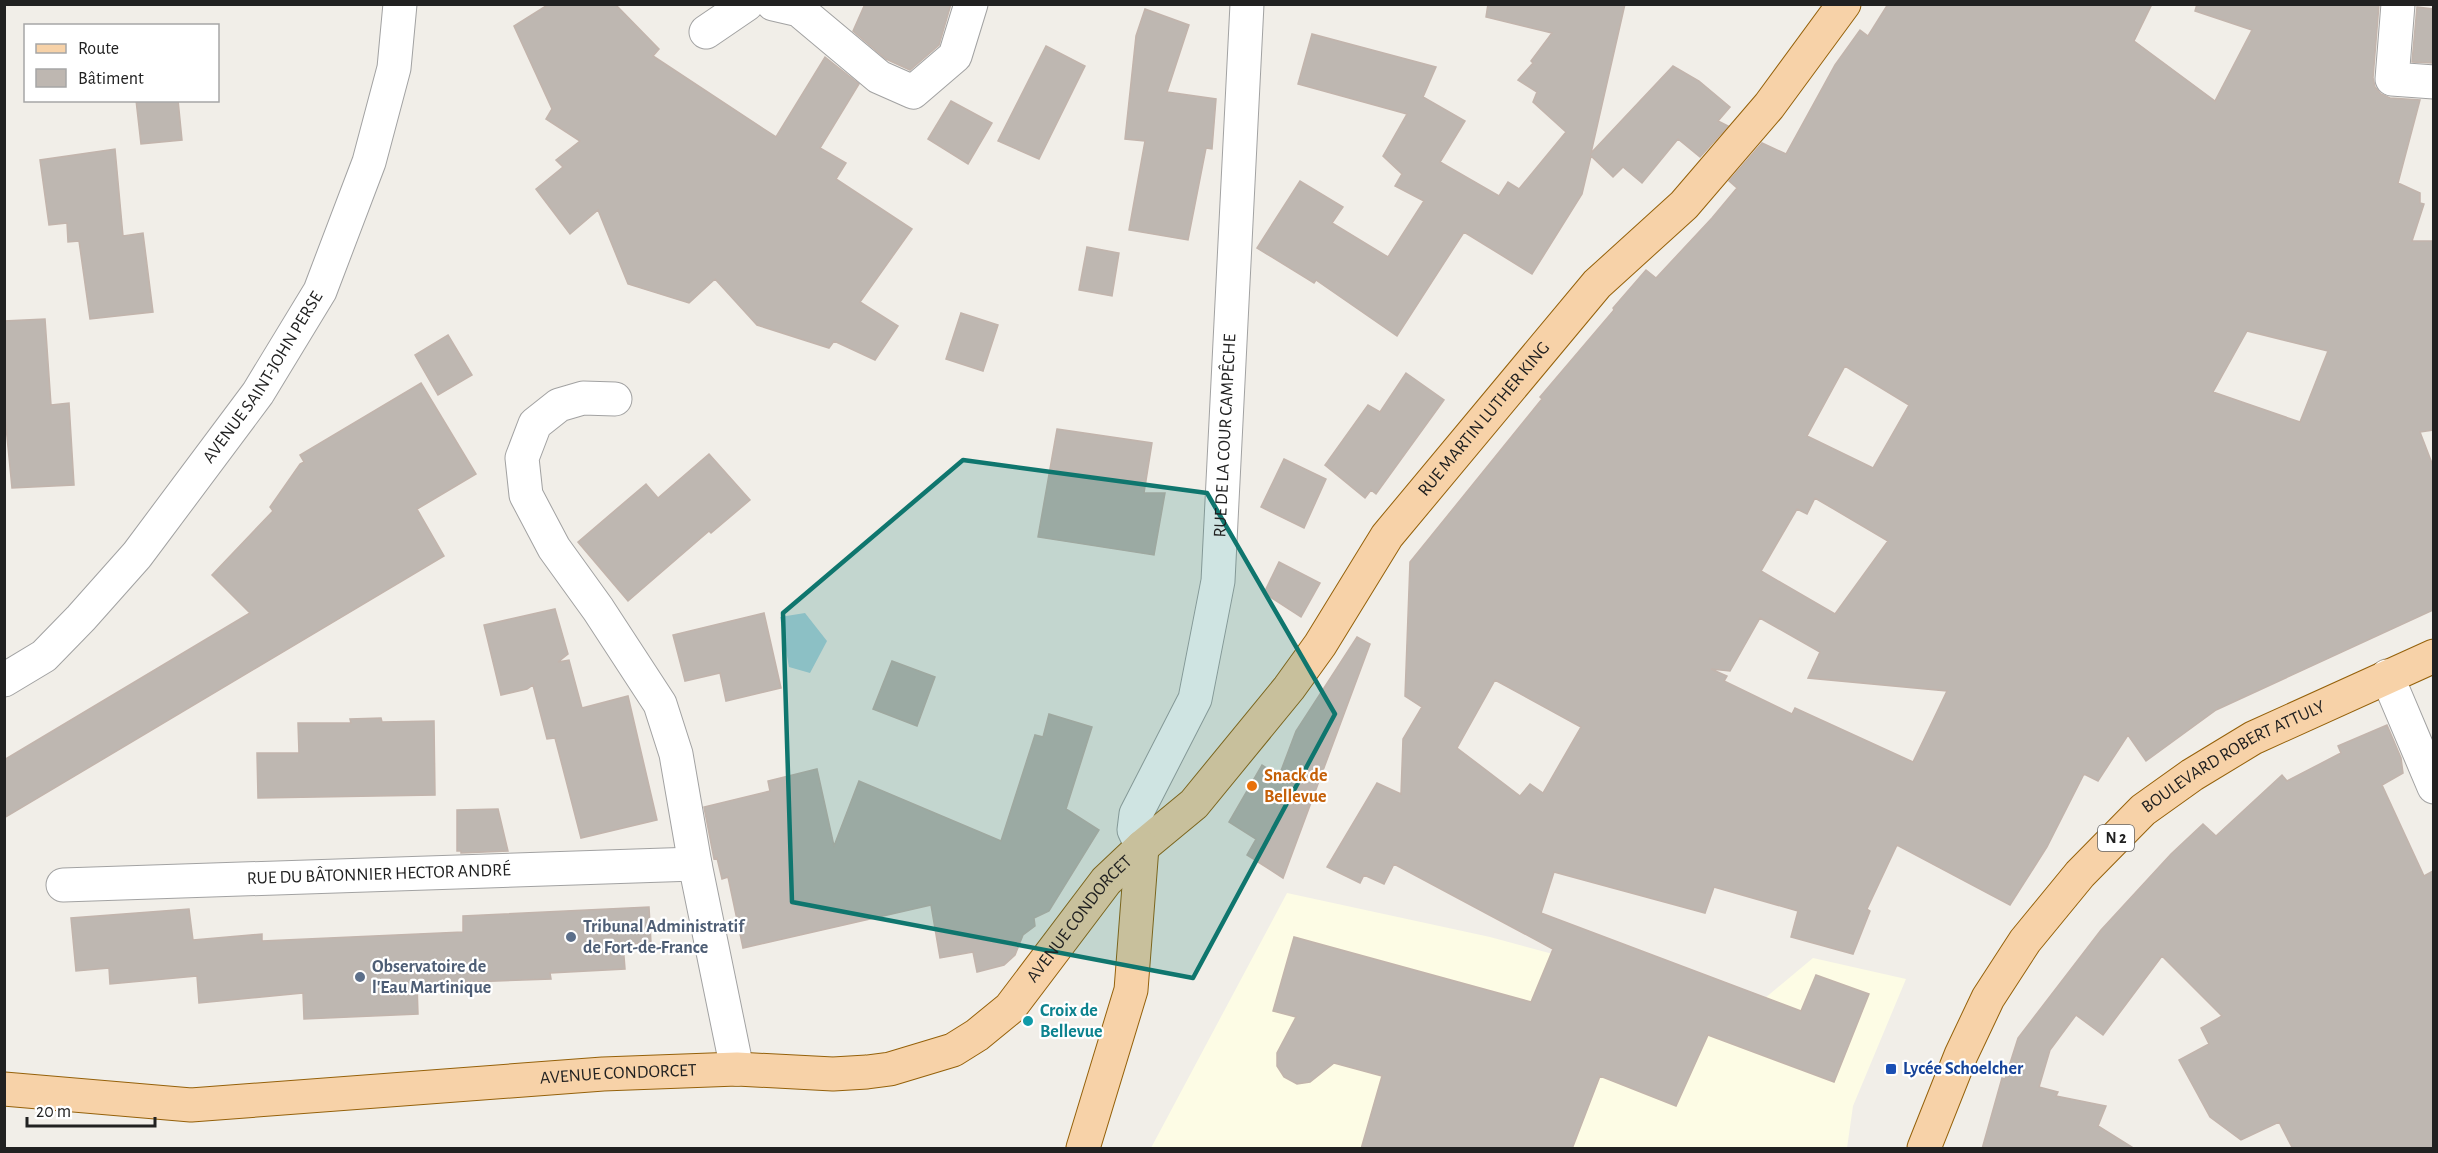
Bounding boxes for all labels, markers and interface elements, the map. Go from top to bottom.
legend [24,24,219,102]
text: Route [78,40,119,58]
text: Bâtiment [78,70,144,88]
street label: AVENUE SAINT-JOHN PERSE [200,288,327,467]
street label: RUE DE LA COUR CAMPÊCHE [1211,333,1239,538]
street label: RUE MARTIN LUTHER KING [1415,339,1553,500]
street label: BOULEVARD ROBERT ATTULY [2139,697,2328,817]
place label: Snack de Bellevue [1264,767,1327,806]
marker: Snack de Bellevue [1245,779,1259,793]
road number: N 2 [2098,825,2134,851]
street label: AVENUE CONDORCET [1024,852,1136,986]
street label: RUE DU BÂTONNIER HECTOR ANDRÉ [247,858,511,888]
place label: Tribunal Administratif de Fort-de-France [583,918,746,957]
marker: Tribunal Administratif de Fort-de-France [564,930,578,944]
place label: Observatoire de l'Eau Martinique [372,958,491,997]
marker: Observatoire de l'Eau Martinique [353,970,367,984]
place label: Croix de Bellevue [1040,1002,1103,1041]
marker: Croix de Bellevue [1021,1014,1035,1028]
place label: Lycée Schoelcher [1903,1060,2024,1078]
street label: AVENUE CONDORCET [539,1062,697,1088]
marker: Lycée Schoelcher [1884,1062,1898,1076]
scale bar [27,1090,154,1128]
text: 20 m [36,1103,71,1121]

